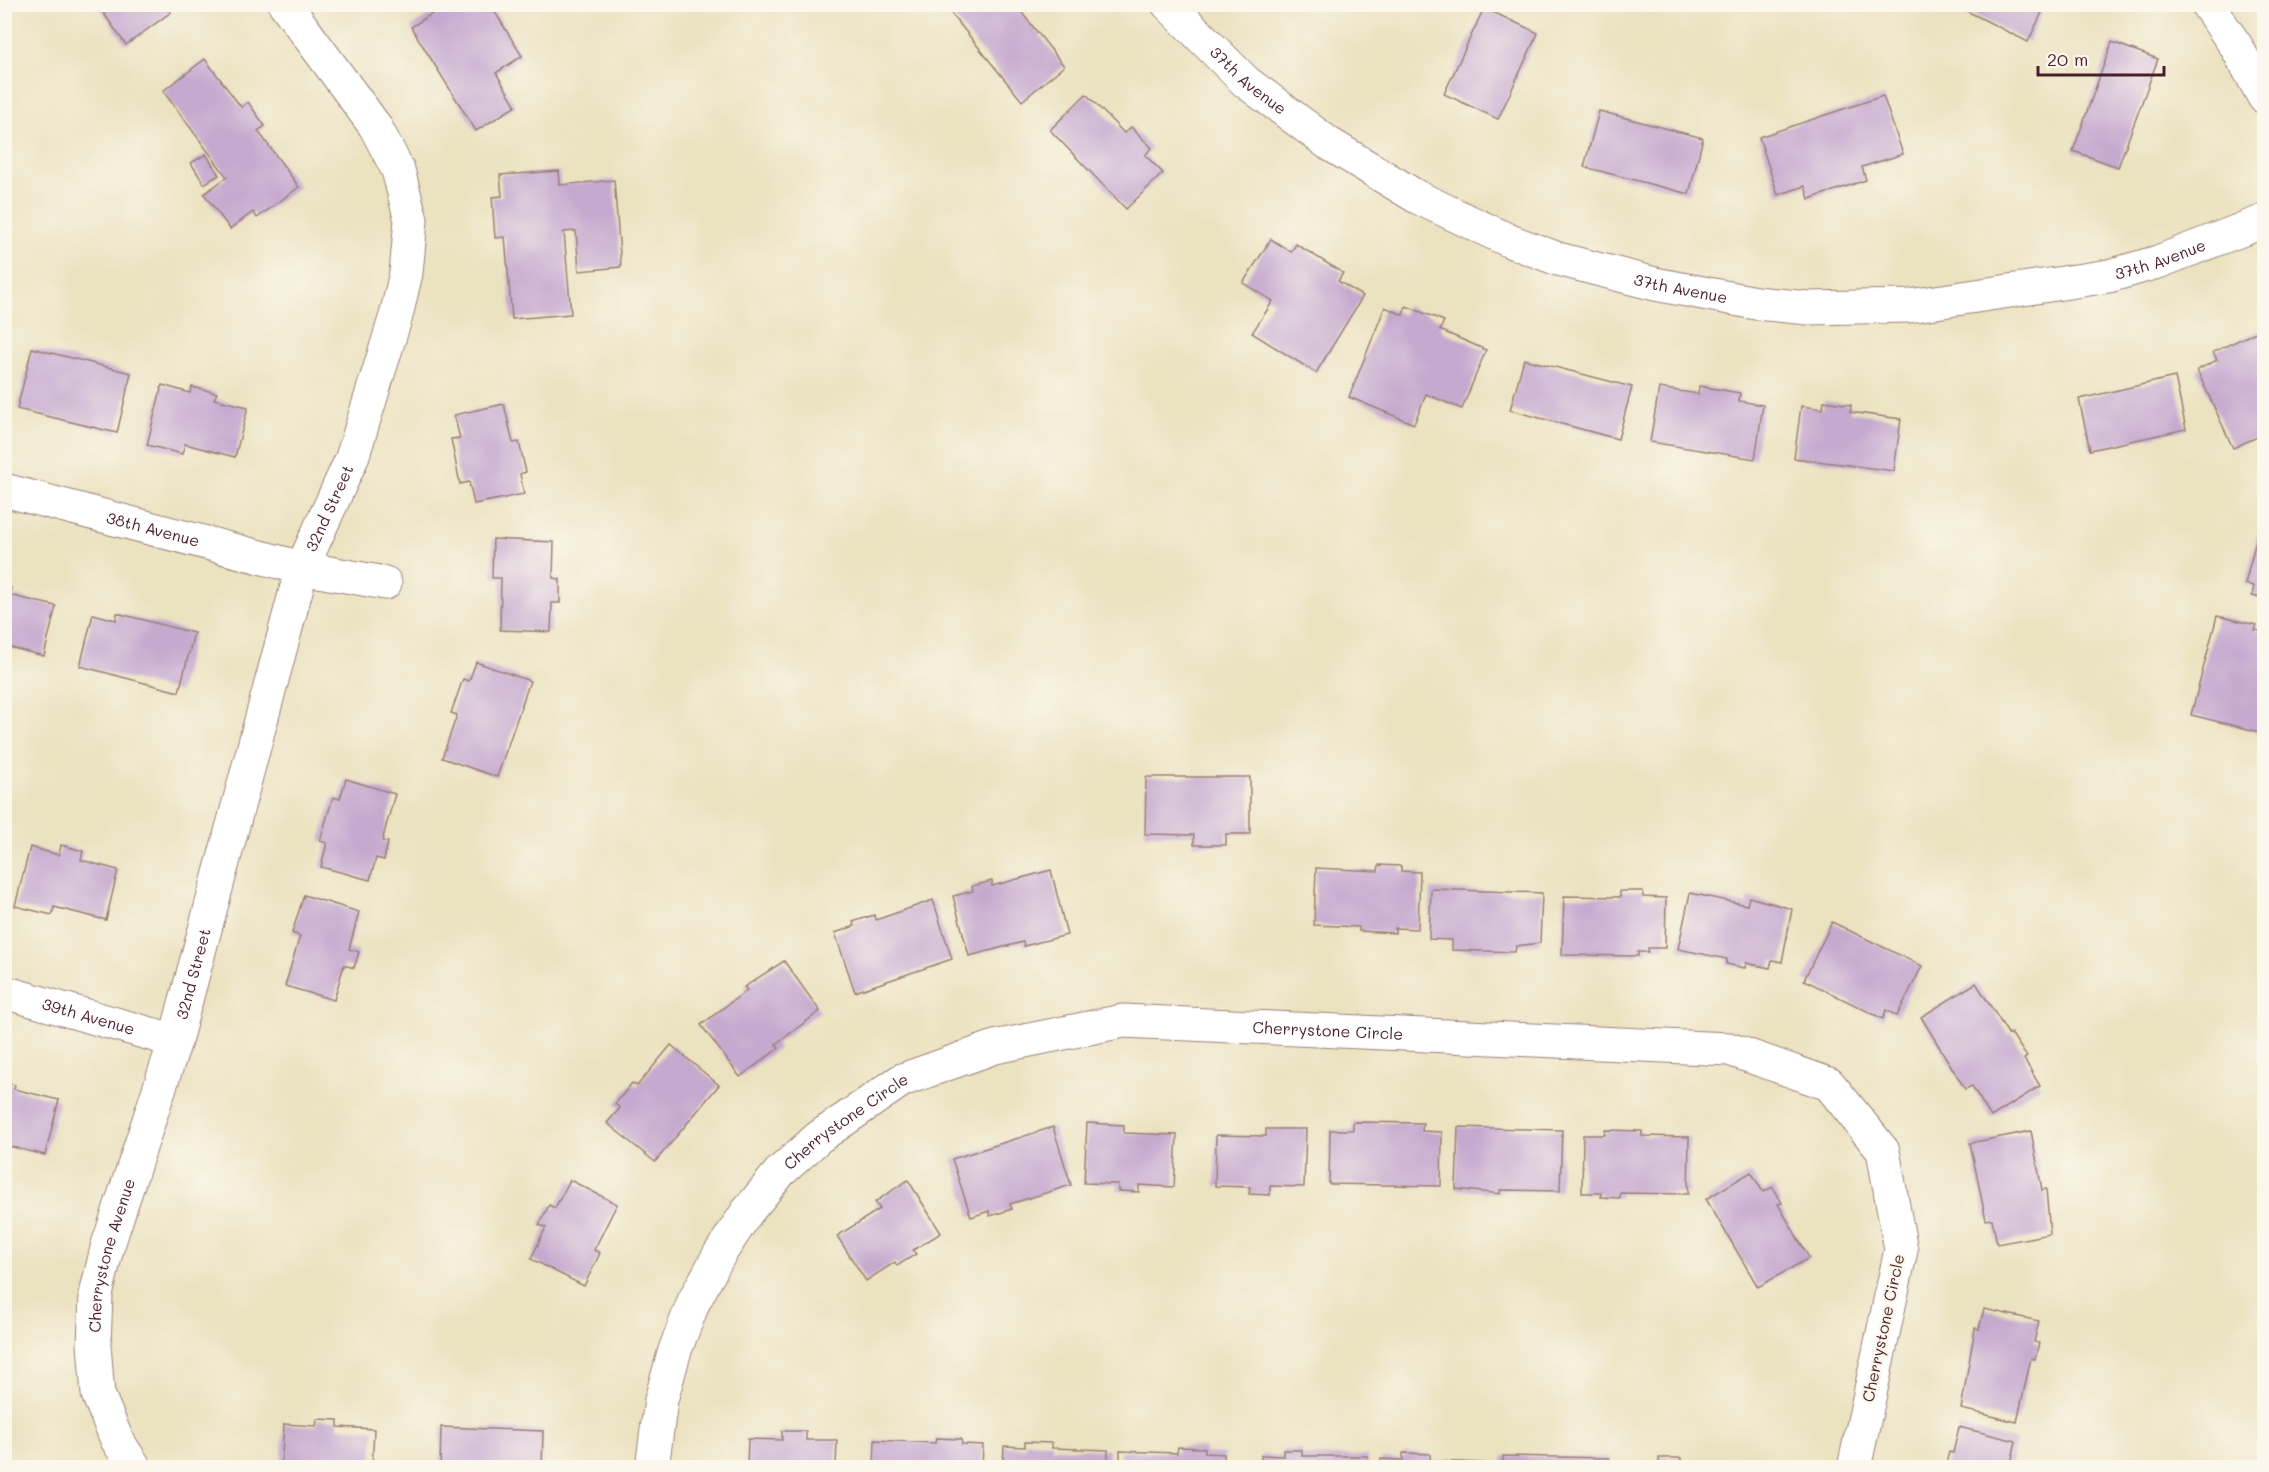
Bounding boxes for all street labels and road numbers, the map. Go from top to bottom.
street label: 37th Avenue [1206,41,1291,119]
street label: 37th Avenue [2112,234,2209,284]
street label: 37th Avenue [1632,268,1729,307]
street label: 32nd Street [300,461,358,555]
street label: 38th Avenue [104,506,202,551]
street label: 32nd Street [170,926,215,1022]
street label: 39th Avenue [40,993,138,1039]
street label: Cherrystone Circle [1252,1016,1404,1044]
street label: Cherrystone Circle [779,1068,911,1174]
street label: Cherrystone Avenue [84,1175,139,1333]
street label: Cherrystone Circle [1857,1252,1908,1404]

